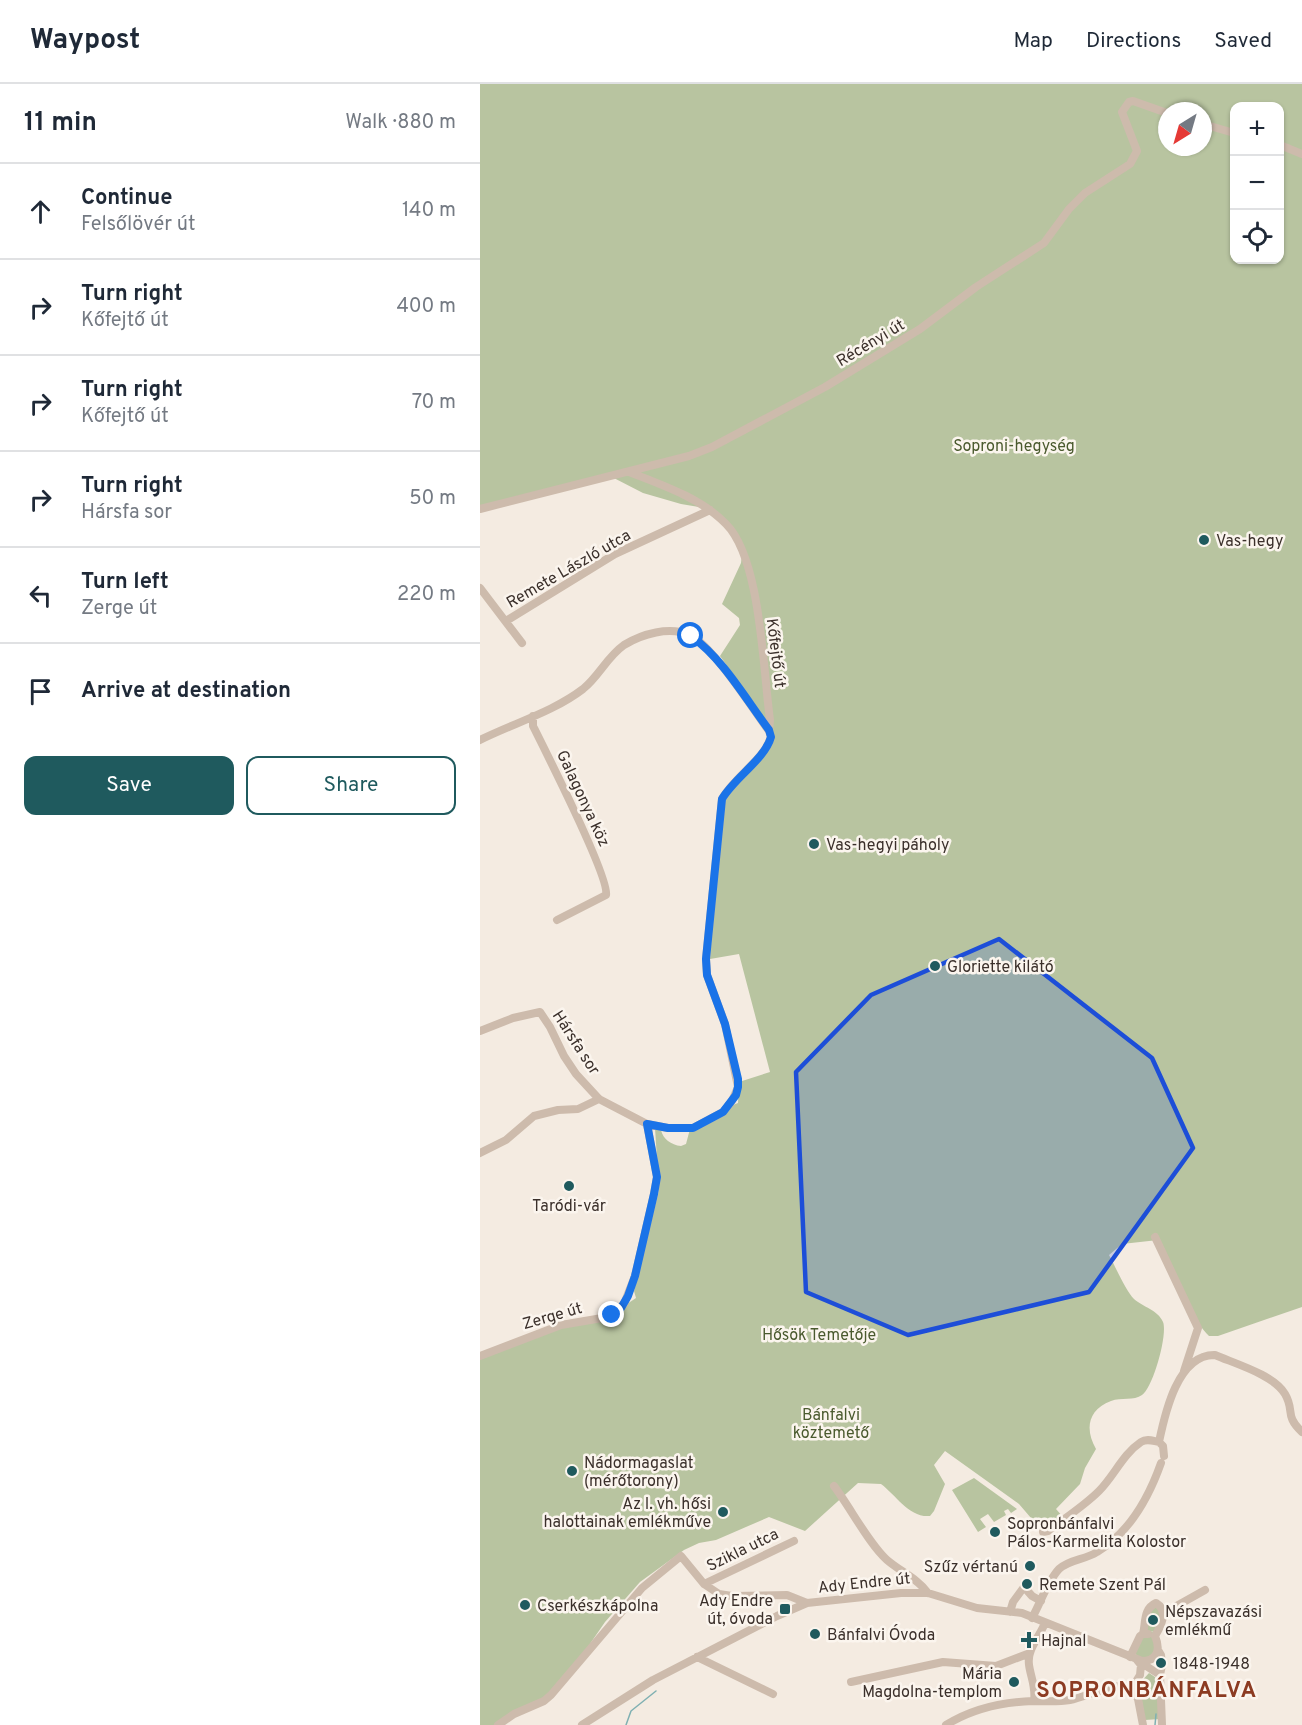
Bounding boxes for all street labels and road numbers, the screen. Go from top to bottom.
street label: Récényi út [833,316,909,372]
street label: Remete László utca [503,526,635,613]
street label: Kőfejtő út [761,617,789,689]
street label: Galagonya köz [551,747,613,850]
street label: Hársfa sor [547,1007,604,1079]
street label: Zerge út [520,1299,585,1335]
street label: Szikla utca [704,1525,782,1577]
street label: Ady Endre út [817,1569,911,1599]

